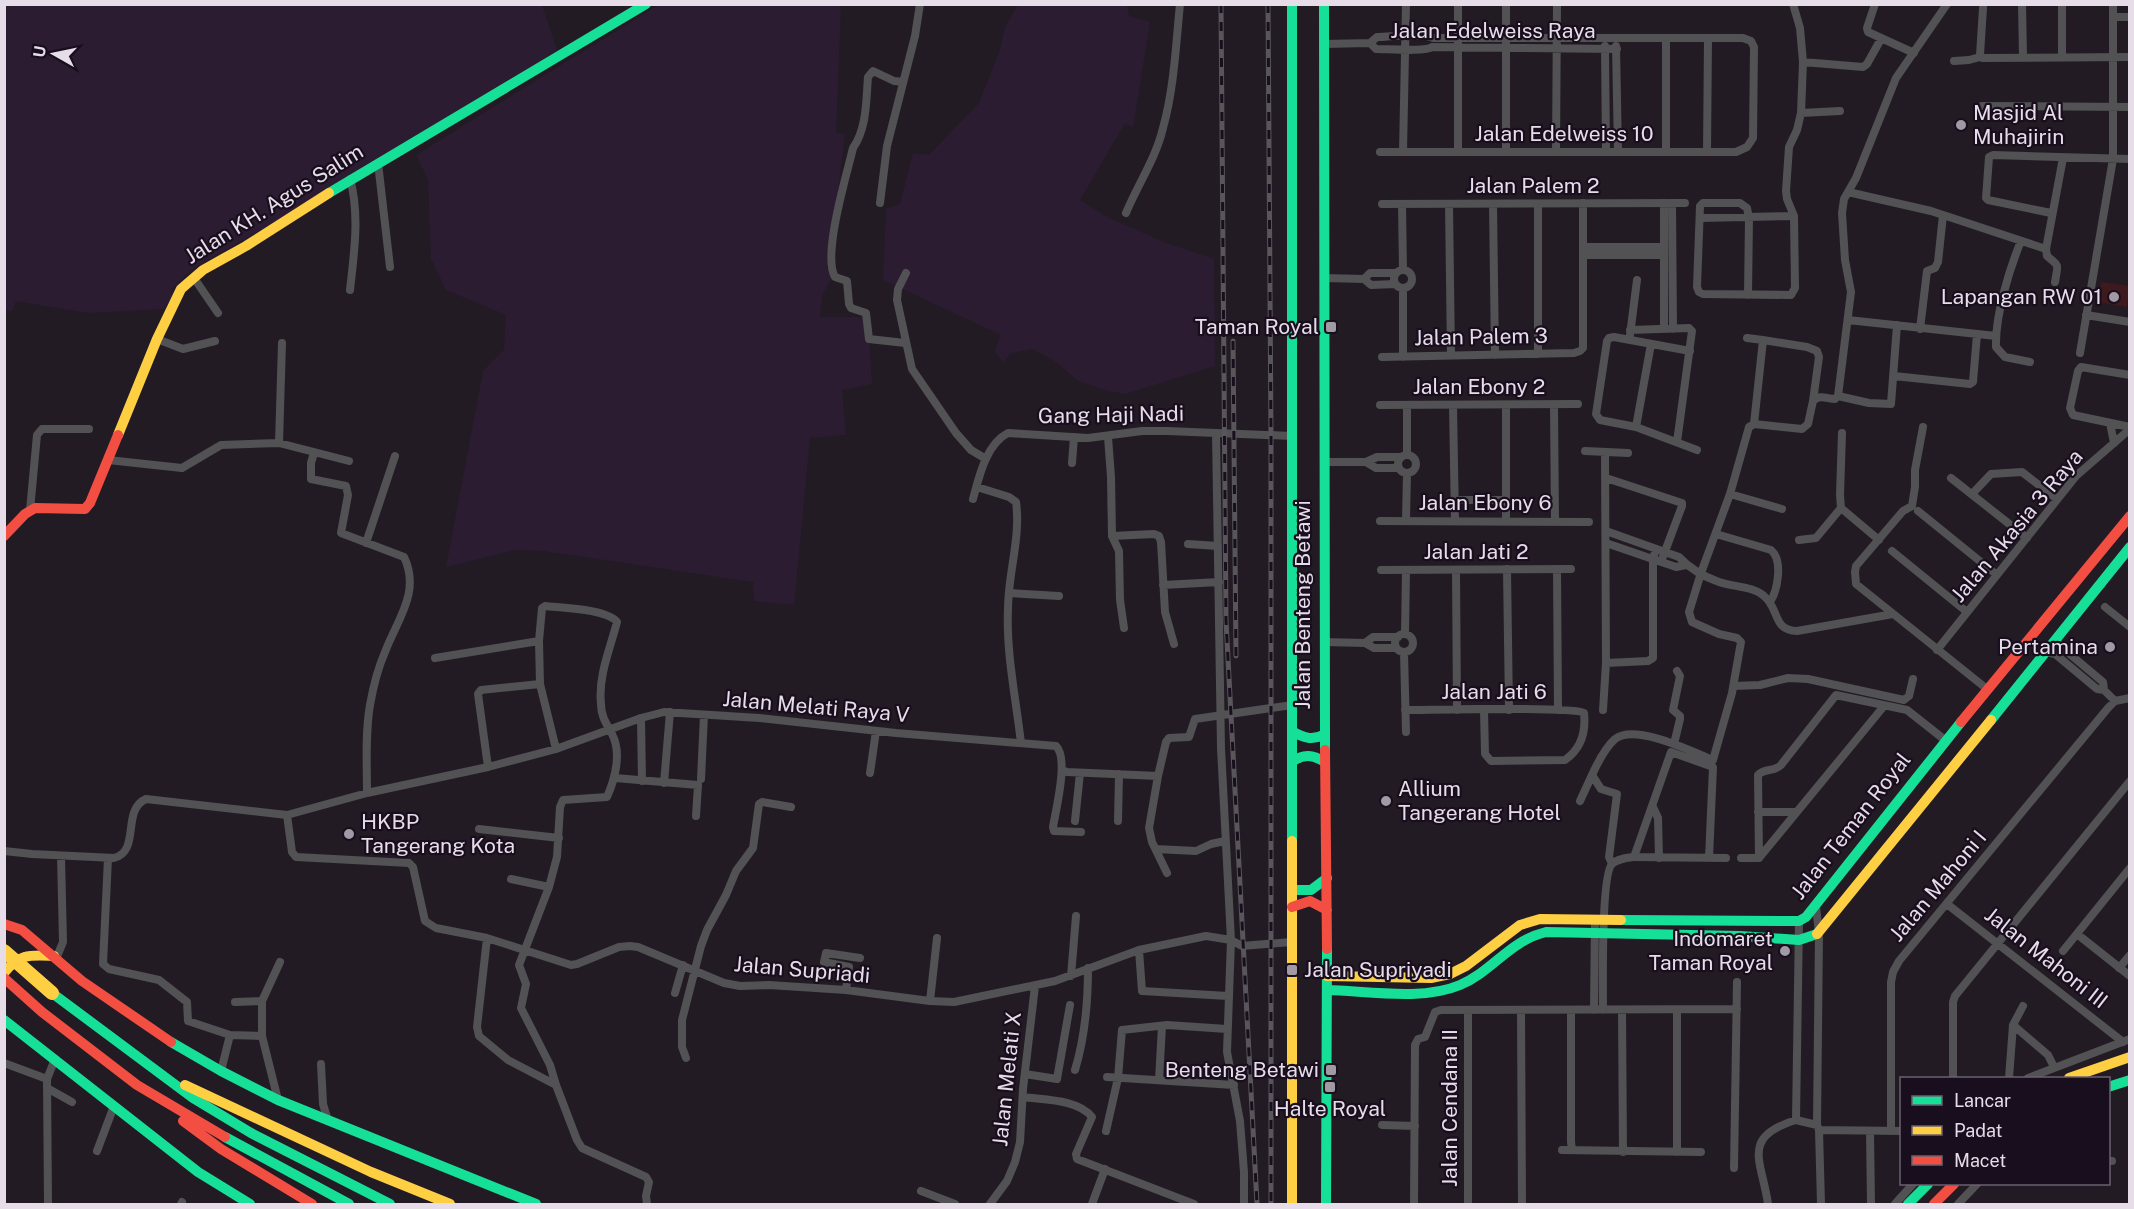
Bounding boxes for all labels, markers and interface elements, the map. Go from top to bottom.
street label: Jalan Edelweiss Raya [1390,18,1596,43]
north arrow [24,24,84,84]
text: U [29,45,50,59]
place label: Masjid Al Muhajirin [1973,100,2064,149]
marker: Masjid Al Muhajirin [1954,118,1968,132]
street label: Jalan Edelweiss 10 [1474,121,1654,146]
street label: Jalan KH. Agus Salim [180,139,367,269]
street label: Jalan Palem 2 [1466,173,1600,198]
place label: Lapangan RW 01 [1941,284,2102,309]
marker: Lapangan RW 01 [2107,290,2121,304]
place label: Taman Royal [1195,314,1319,339]
marker: Taman Royal [1324,320,1338,334]
street label: Jalan Palem 3 [1414,323,1548,350]
street label: Jalan Ebony 2 [1413,374,1545,399]
street label: Gang Haji Nadi [1038,401,1184,428]
street label: Jalan Akasia 3 Raya [1945,444,2088,607]
street label: Jalan Ebony 6 [1418,490,1552,515]
street label: Jalan Benteng Betawi [1290,500,1315,710]
street label: Jalan Jati 2 [1423,539,1529,564]
place label: Pertamina [1998,634,2098,659]
marker: Pertamina [2103,640,2117,654]
street label: Jalan Jati 6 [1441,679,1547,704]
street label: Jalan Melati Raya V [721,686,911,727]
street label: Jalan Teman Royal [1786,747,1916,904]
place label: Allium Tangerang Hotel [1398,776,1561,825]
marker: Allium Tangerang Hotel [1379,794,1393,808]
place label: HKBP Tangerang Kota [361,809,515,858]
street label: Jalan Mahoni I [1884,825,1991,946]
marker: HKBP Tangerang Kota [342,827,356,841]
street label: Jalan Mahoni III [1980,902,2113,1013]
place label: Indomaret Taman Royal [1649,926,1773,975]
marker: Indomaret Taman Royal [1778,944,1792,958]
street label: Jalan Supriadi [733,951,871,988]
place label: Jalan Supriyadi [1304,957,1452,982]
marker: Jalan Supriyadi [1285,963,1299,977]
street label: Jalan Melati X [987,1010,1026,1148]
street label: Jalan Cendana II [1437,1029,1462,1187]
place label: Benteng Betawi [1165,1057,1319,1082]
marker: Benteng Betawi [1324,1063,1338,1077]
legend [1900,1077,2110,1185]
marker: Halte Royal [1323,1080,1337,1094]
text: Lancar [1954,1090,2011,1111]
place label: Halte Royal [1274,1096,1386,1121]
text: Padat [1954,1120,2003,1141]
text: Macet [1954,1150,2006,1171]

